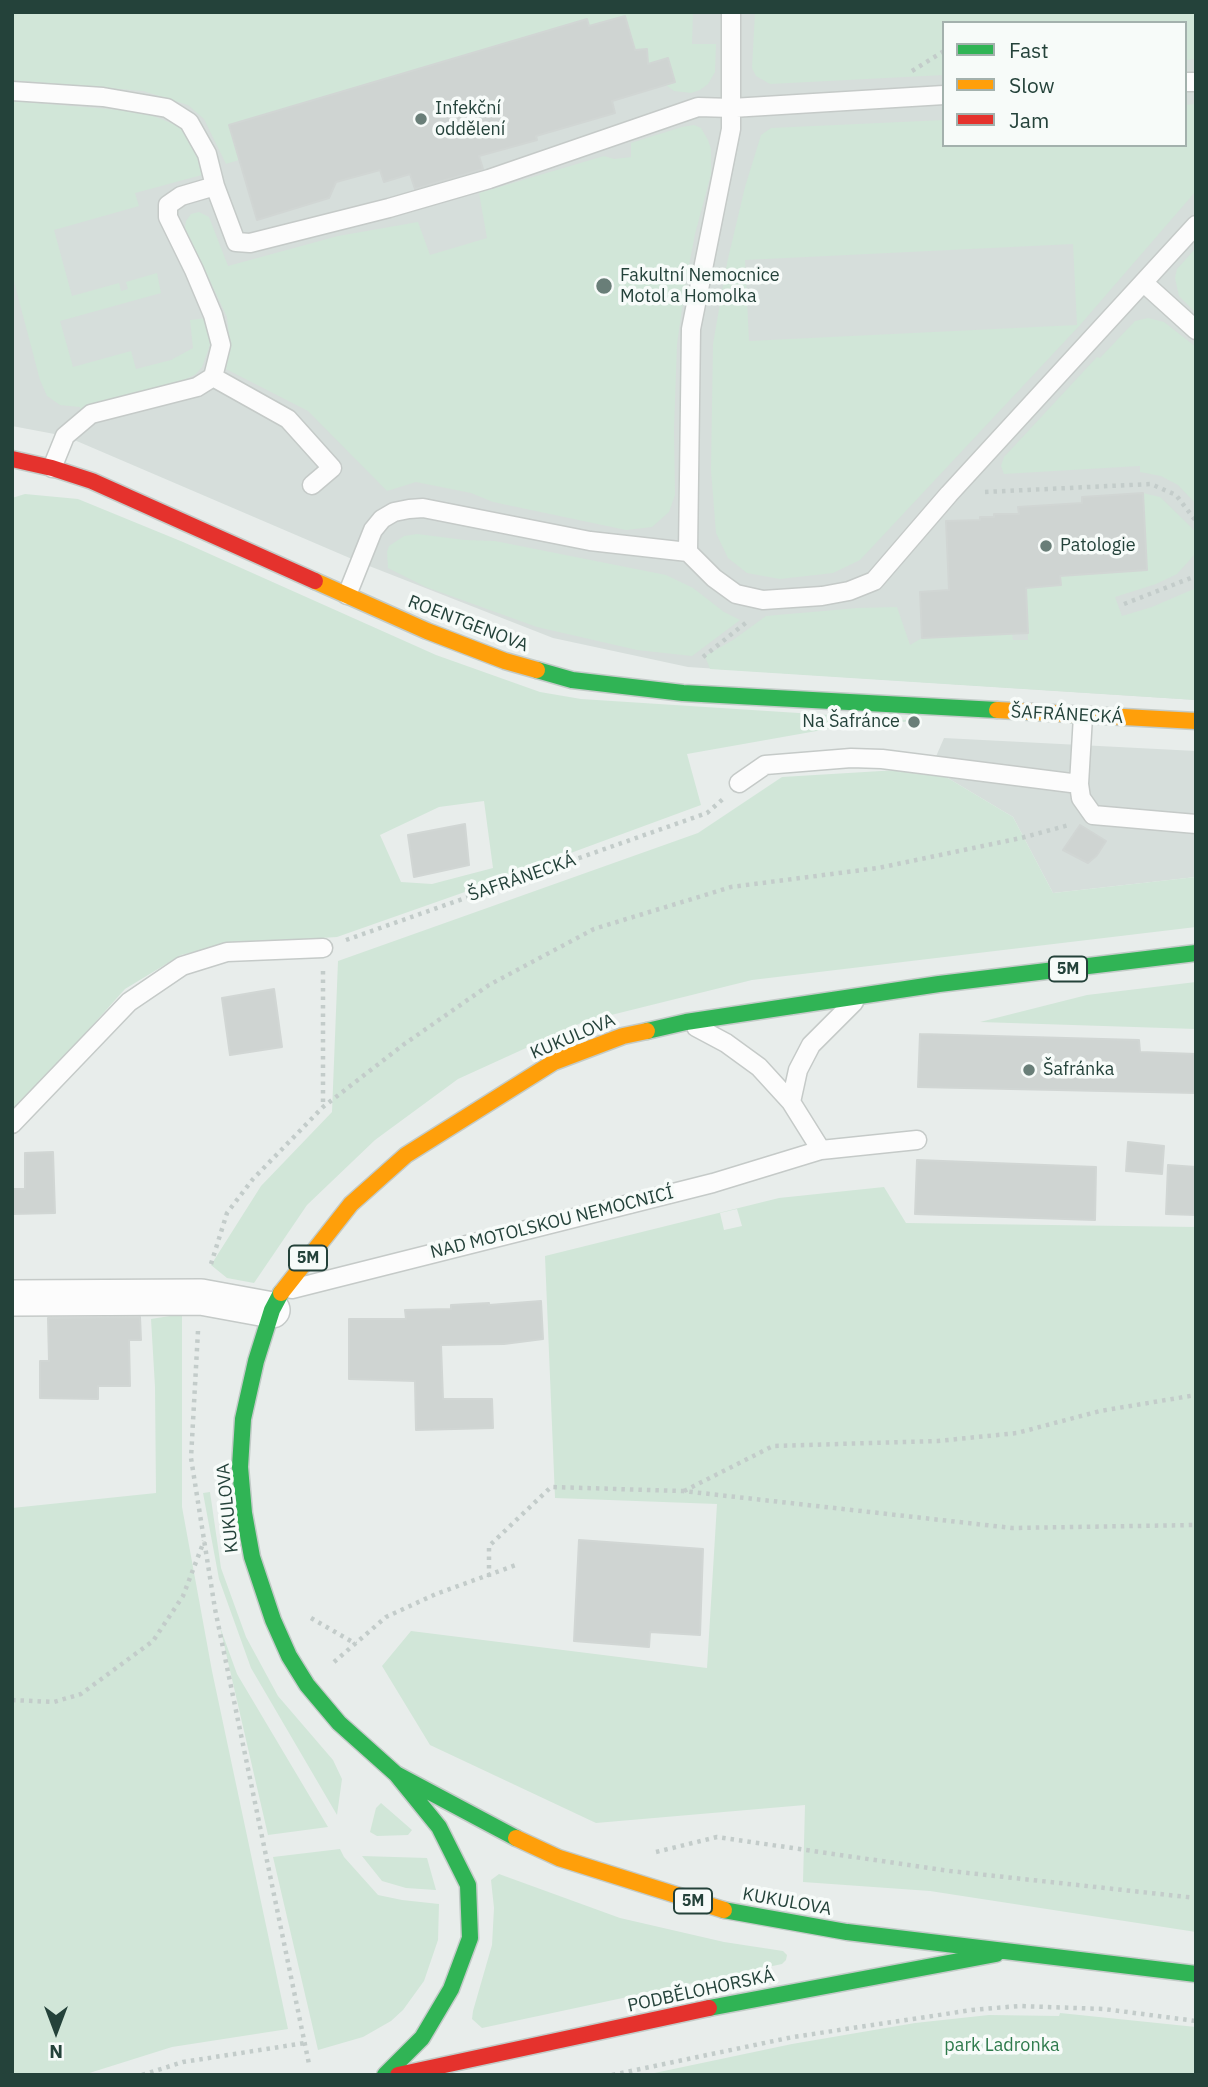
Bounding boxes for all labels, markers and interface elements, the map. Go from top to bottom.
legend [942,21,1187,147]
text: Fast [1009,36,1049,64]
text: Slow [1009,71,1055,99]
place label: Infekční oddělení [435,98,505,140]
text: Jam [1009,106,1049,134]
marker: Infekční oddělení [413,111,429,127]
place label: Fakultní Nemocnice Motol a Homolka [620,265,780,308]
marker: Fakultní Nemocnice Motol a Homolka [594,276,614,296]
place label: Patologie [1060,535,1136,557]
marker: Patologie [1038,538,1054,554]
street label: ROENTGENOVA [405,591,531,657]
street label: ŠAFRÁNECKÁ [1010,701,1124,729]
place label: Na Šafránce [802,711,900,733]
marker: Na Šafránce [906,714,922,730]
street label: ŠAFRÁNECKÁ [465,849,579,907]
road number: 5M [1049,956,1087,981]
street label: KUKULOVA [527,1009,619,1065]
place label: Šafránka [1043,1059,1114,1081]
marker: Šafránka [1021,1062,1037,1078]
street label: NAD MOTOLSKOU NEMOCNICÍ [428,1182,676,1264]
road number: 5M [289,1246,327,1270]
street label: KUKULOVA [213,1462,243,1554]
street label: KUKULOVA [741,1884,833,1920]
road number: 5M [674,1888,712,1913]
street label: PODBĚLOHORSKÁ [626,1965,776,2017]
north arrow [21,1996,91,2066]
park label: park Ladronka [944,2035,1060,2057]
text: N [49,2040,63,2064]

